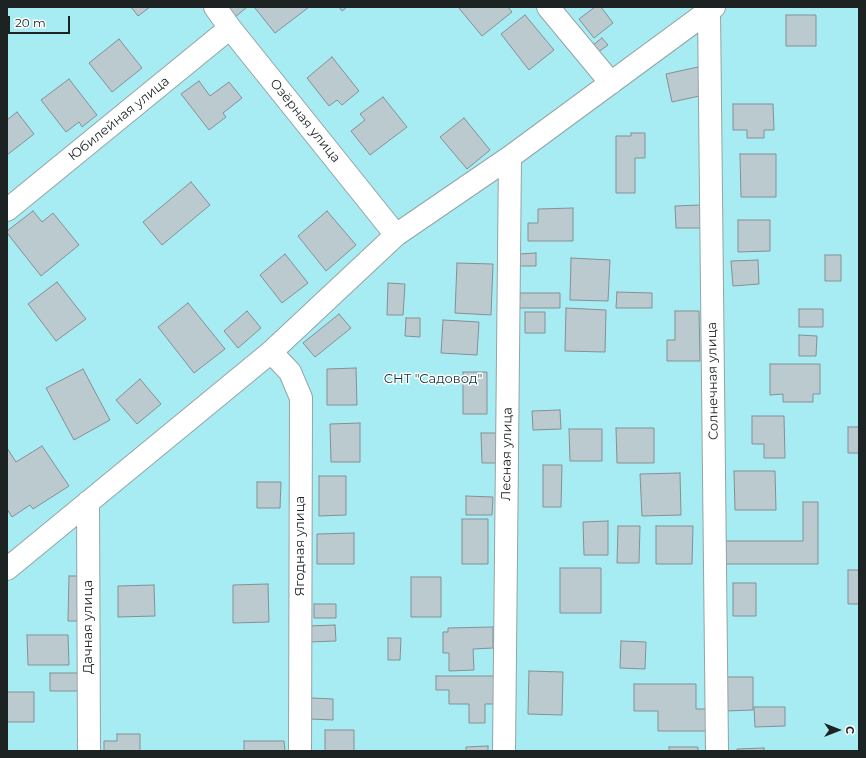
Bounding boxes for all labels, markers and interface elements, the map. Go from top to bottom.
scale bar [10,8,72,34]
text: 20 m [15,15,46,30]
street label: Юбилейная улица [65,74,173,164]
street label: Озёрная улица [266,76,344,166]
street label: Солнечная улица [704,322,722,440]
park label: СНТ "Садовод" [384,371,482,387]
street label: Лесная улица [498,407,516,501]
street label: Ягодная улица [292,496,308,596]
street label: Дачная улица [80,580,96,674]
north arrow [818,710,858,750]
text: С [843,726,857,734]

